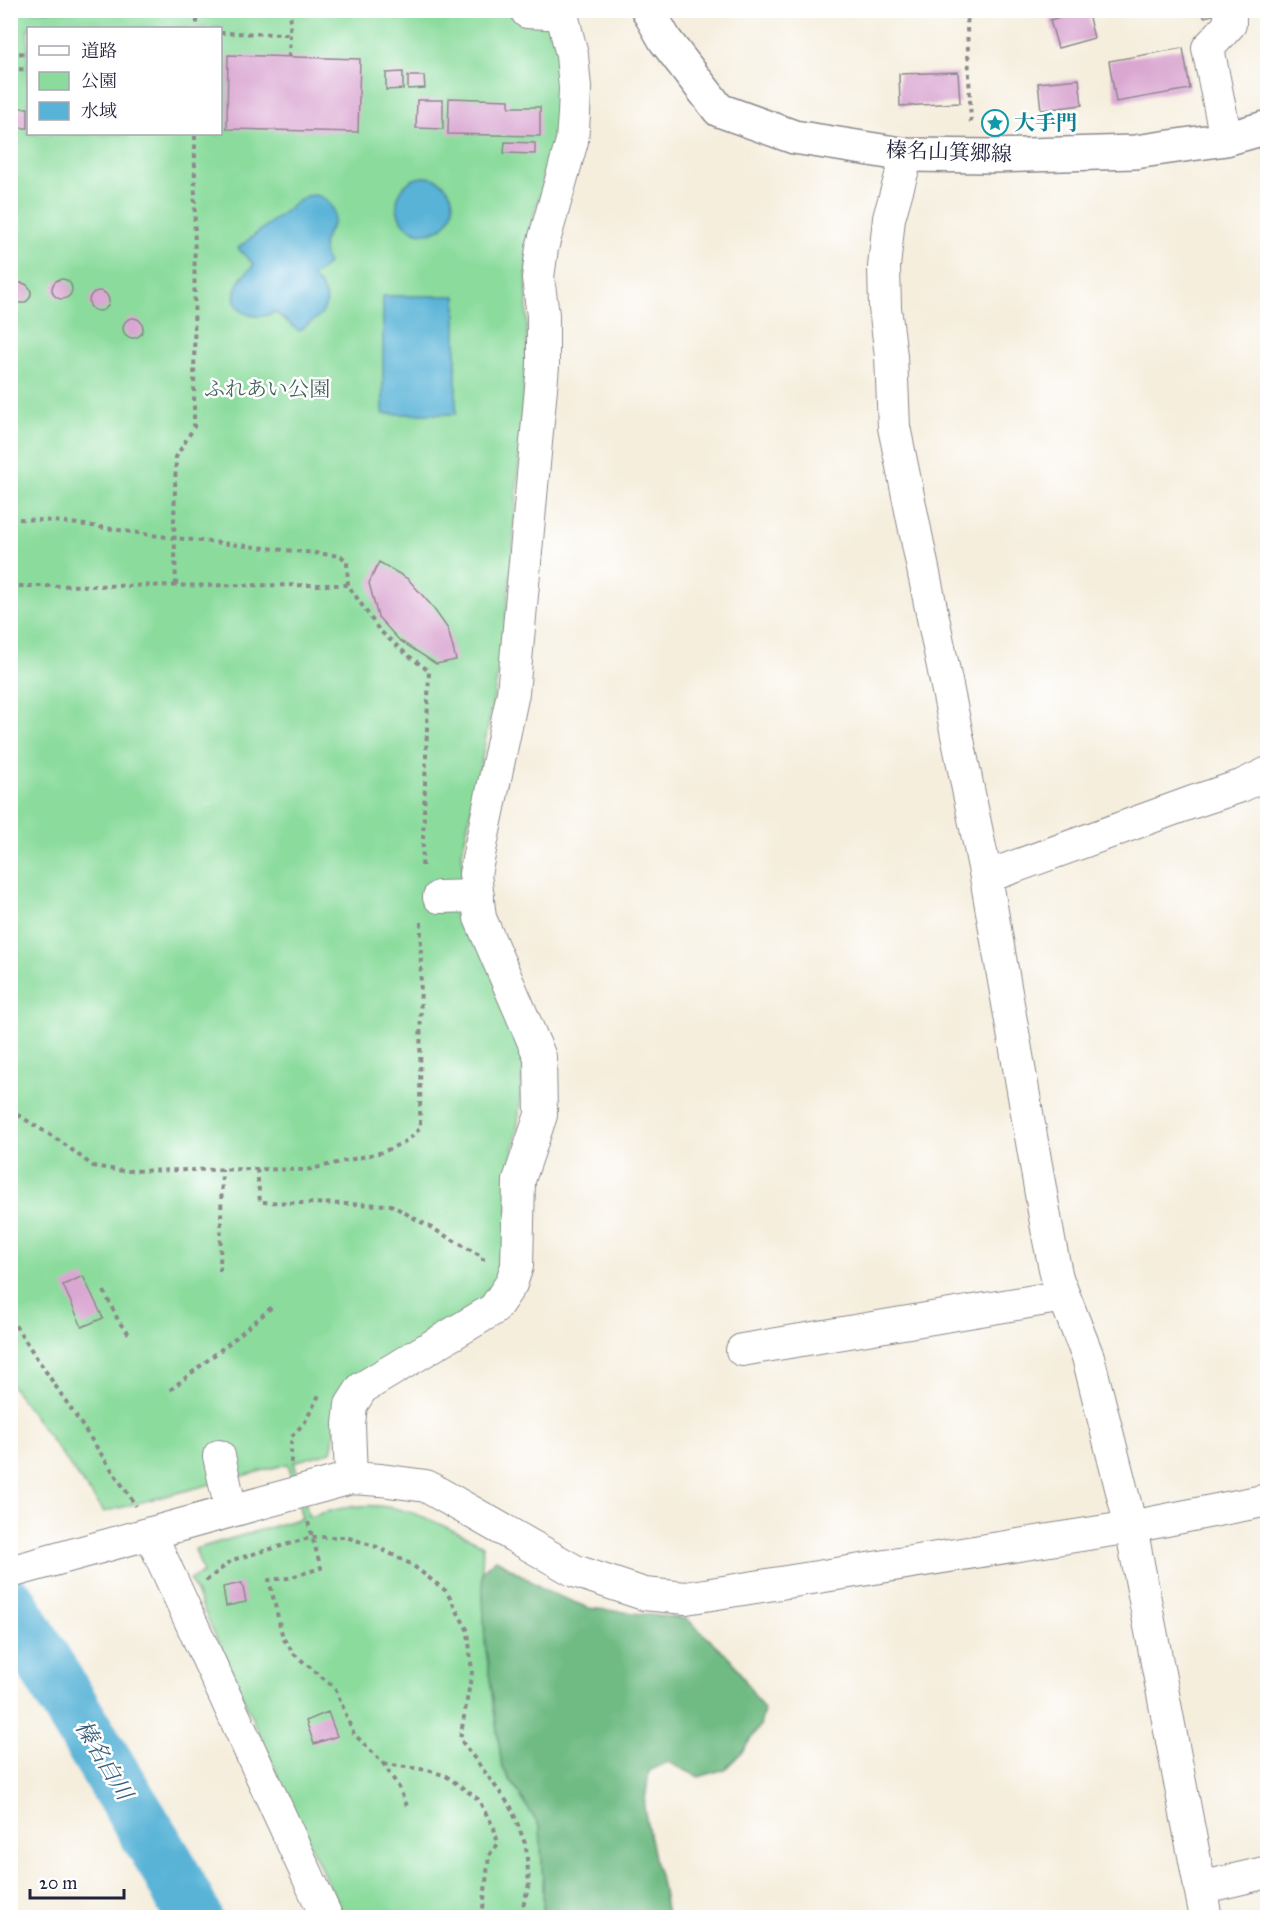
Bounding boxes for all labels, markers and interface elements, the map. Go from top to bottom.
legend [27,27,222,135]
text: 道路 [81,40,117,62]
text: 公園 [81,70,117,92]
text: 水域 [81,100,117,122]
place icon: 大手門 [980,108,1010,138]
place label: 大手門 [1014,110,1077,136]
street label: 榛名山箕郷線 [886,137,1012,167]
park label: ふれあい公園 [204,376,330,402]
water label: 榛名白川 [70,1715,139,1806]
scale bar [30,1862,124,1900]
text: 20 m [39,1872,77,1894]

